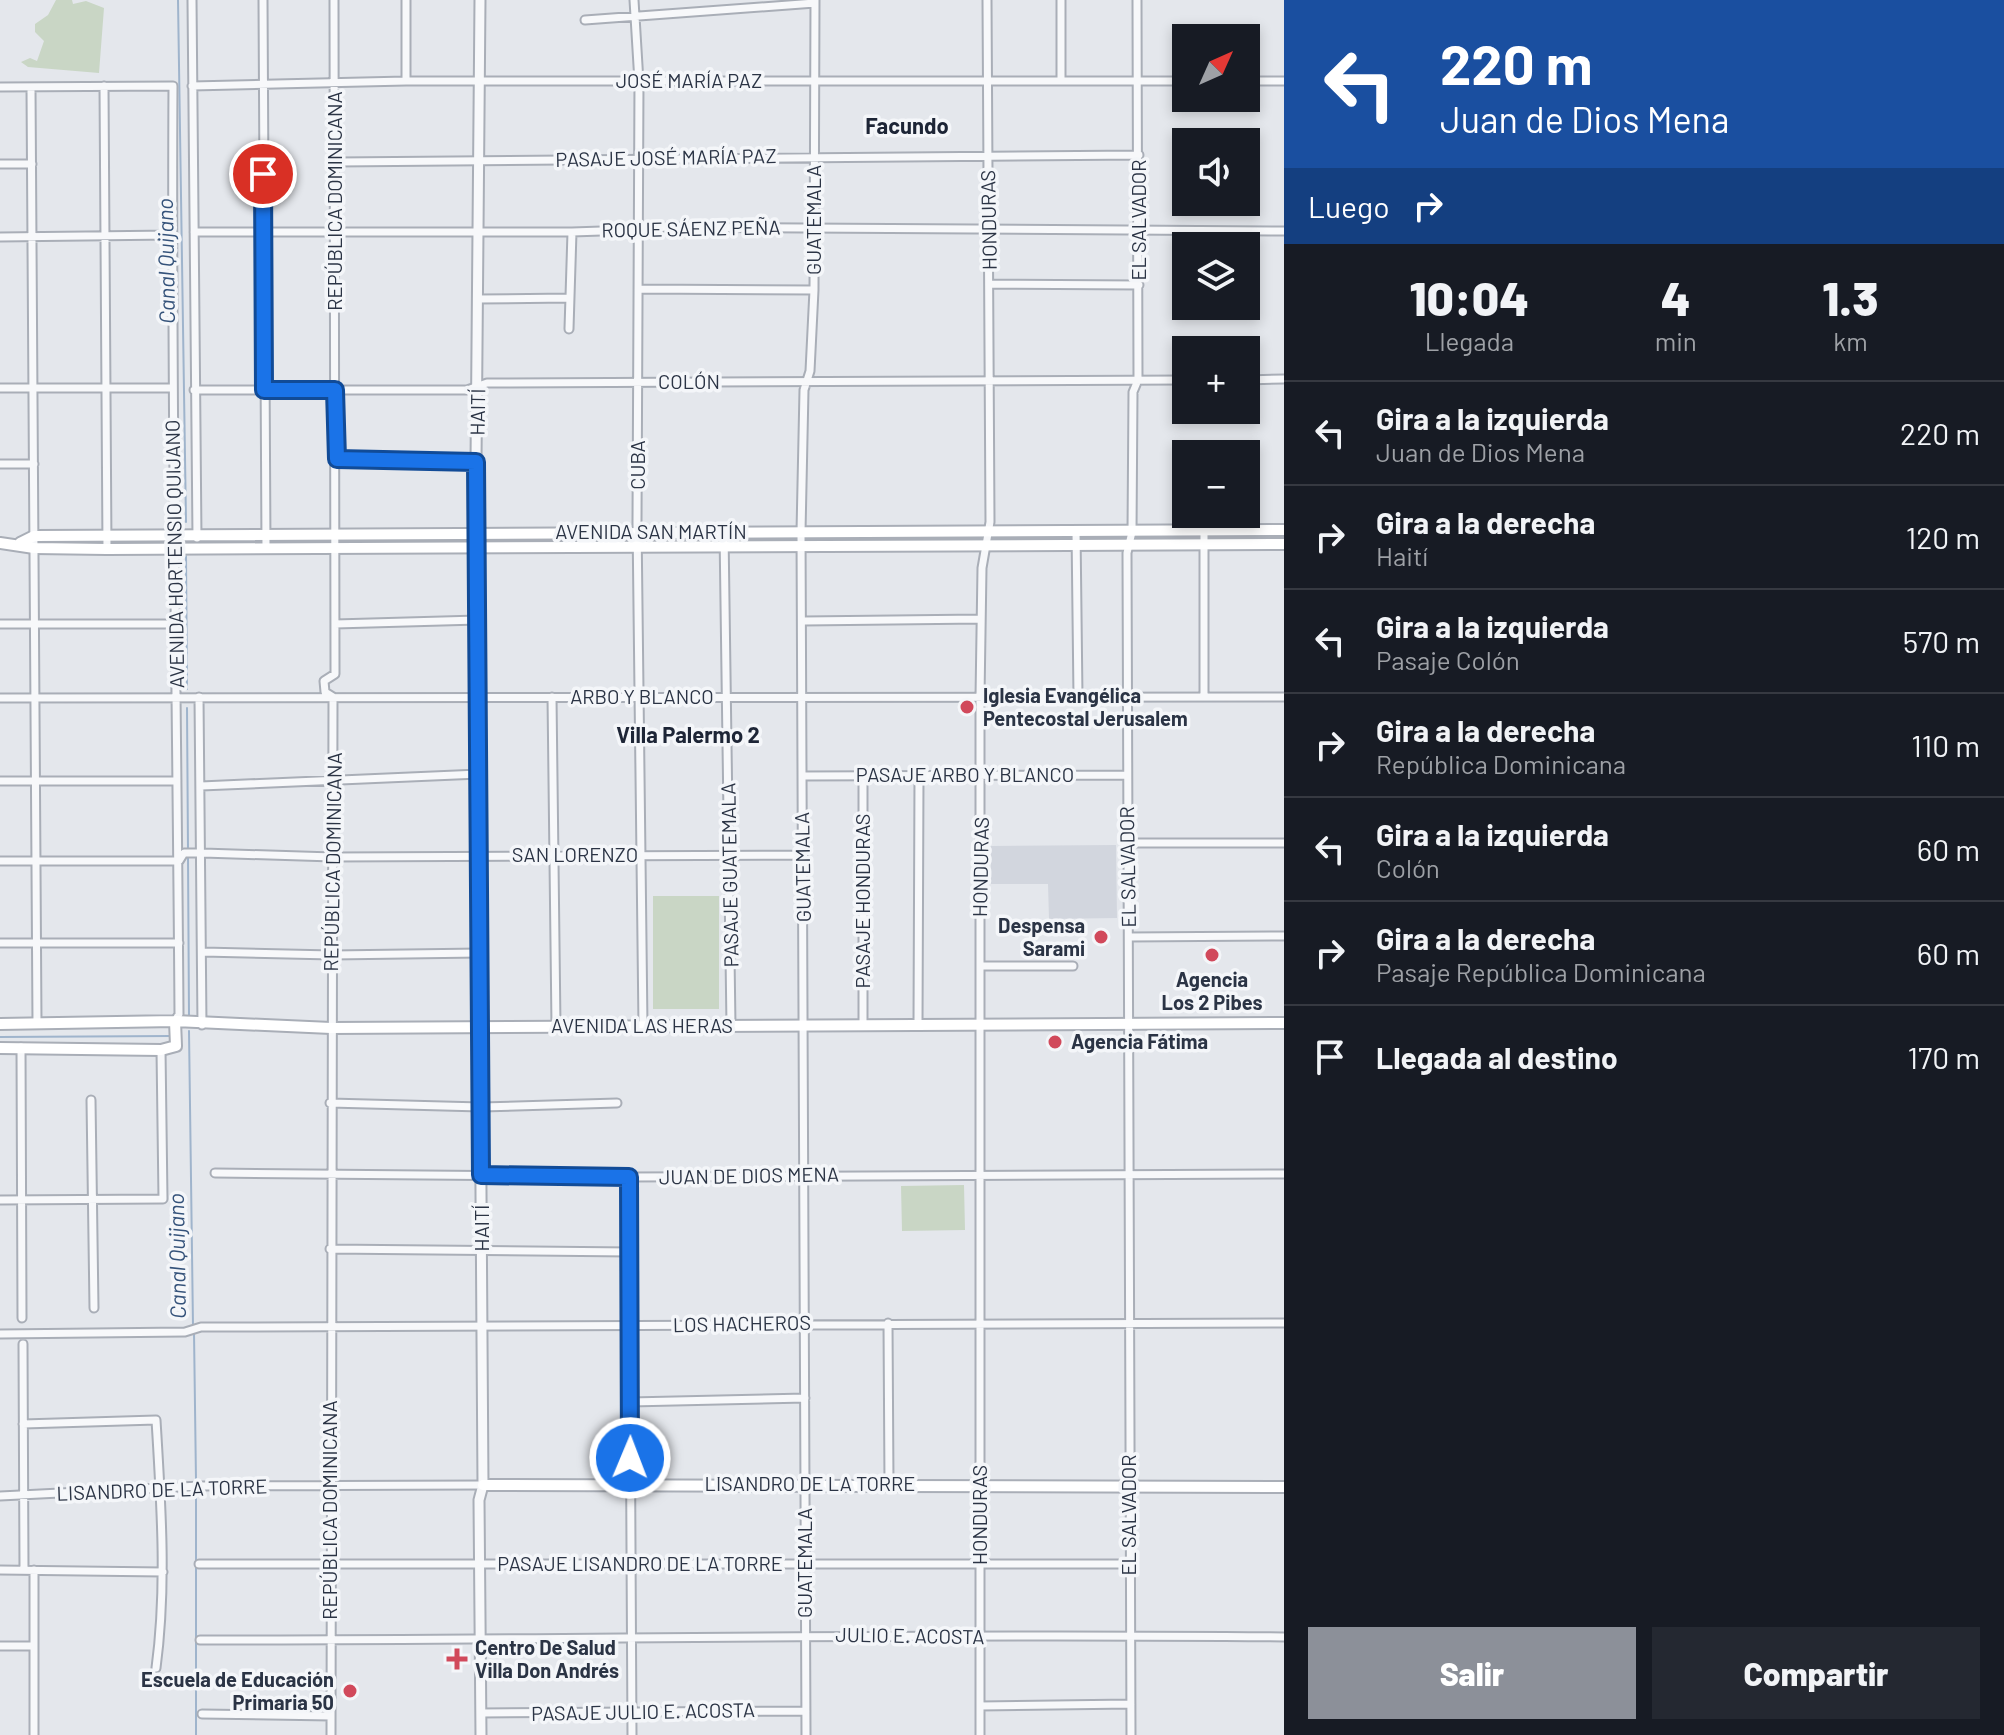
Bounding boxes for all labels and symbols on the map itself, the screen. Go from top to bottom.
north arrow [1172,24,1260,112]
street label: JOSÉ MARÍA PAZ [616,68,762,92]
street label: REPÚBLICA DOMINICANA [322,91,346,311]
district label: Facundo [865,112,949,138]
pin [229,140,297,208]
street label: PASAJE JOSÉ MARÍA PAZ [555,143,777,171]
street label: EL SALVADOR [1126,159,1150,281]
street label: GUATEMALA [801,165,825,275]
street label: HONDURAS [975,170,1001,270]
water label: Canal Quijano [151,198,179,324]
street label: ROQUE SÁENZ PEÑA [601,214,781,242]
street label: COLÓN [658,369,720,393]
street label: HAITÍ [465,388,489,436]
street label: AVENIDA HORTENSIO QUIJANO [160,419,188,689]
street label: CUBA [625,440,649,490]
street label: AVENIDA SAN MARTÍN [555,519,747,543]
place label: Iglesia Evangélica Pentecostal Jerusalem [983,683,1188,730]
street label: ARBO Y BLANCO [570,684,714,708]
marker: Iglesia Evangélica Pentecostal Jerusalem [958,698,976,716]
district label: Villa Palermo 2 [616,721,760,747]
street label: REPÚBLICA DOMINICANA [318,752,346,972]
street label: PASAJE ARBO Y BLANCO [856,762,1074,786]
street label: PASAJE GUATEMALA [715,782,743,968]
street label: EL SALVADOR [1114,806,1140,928]
street label: GUATEMALA [789,812,815,922]
street label: PASAJE HONDURAS [850,814,874,988]
street label: HONDURAS [967,817,993,917]
street label: SAN LORENZO [512,842,638,866]
place label: Despensa Sarami [998,913,1085,960]
marker: Despensa Sarami [1092,928,1110,946]
marker: Agencia Los 2 Pibes [1203,946,1221,964]
place label: Agencia Los 2 Pibes [1162,967,1262,1014]
street label: AVENIDA LAS HERAS [551,1013,733,1037]
place label: Agencia Fátima [1071,1029,1208,1053]
marker: Agencia Fátima [1046,1033,1064,1051]
street label: JUAN DE DIOS MENA [659,1161,839,1189]
water label: Canal Quijano [162,1193,190,1319]
street label: HAITÍ [469,1204,493,1252]
street label: LOS HACHEROS [673,1310,811,1336]
street label: REPÚBLICA DOMINICANA [317,1400,341,1620]
position arrow [588,1416,672,1500]
street label: EL SALVADOR [1116,1454,1140,1576]
street label: HONDURAS [967,1465,991,1565]
street label: LISANDRO DE LA TORRE [705,1471,915,1495]
street label: LISANDRO DE LA TORRE [56,1473,268,1505]
street label: GUATEMALA [792,1508,816,1618]
street label: PASAJE LISANDRO DE LA TORRE [497,1551,783,1575]
street label: JULIO E. ACOSTA [835,1622,985,1648]
place label: Centro De Salud Villa Don Andrés [475,1635,619,1682]
marker: Centro De Salud Villa Don Andrés [446,1648,468,1670]
place label: Escuela de Educación Primaria 50 [141,1667,334,1714]
marker: Escuela de Educación Primaria 50 [341,1682,359,1700]
street label: PASAJE JULIO E. ACOSTA [531,1697,755,1725]

